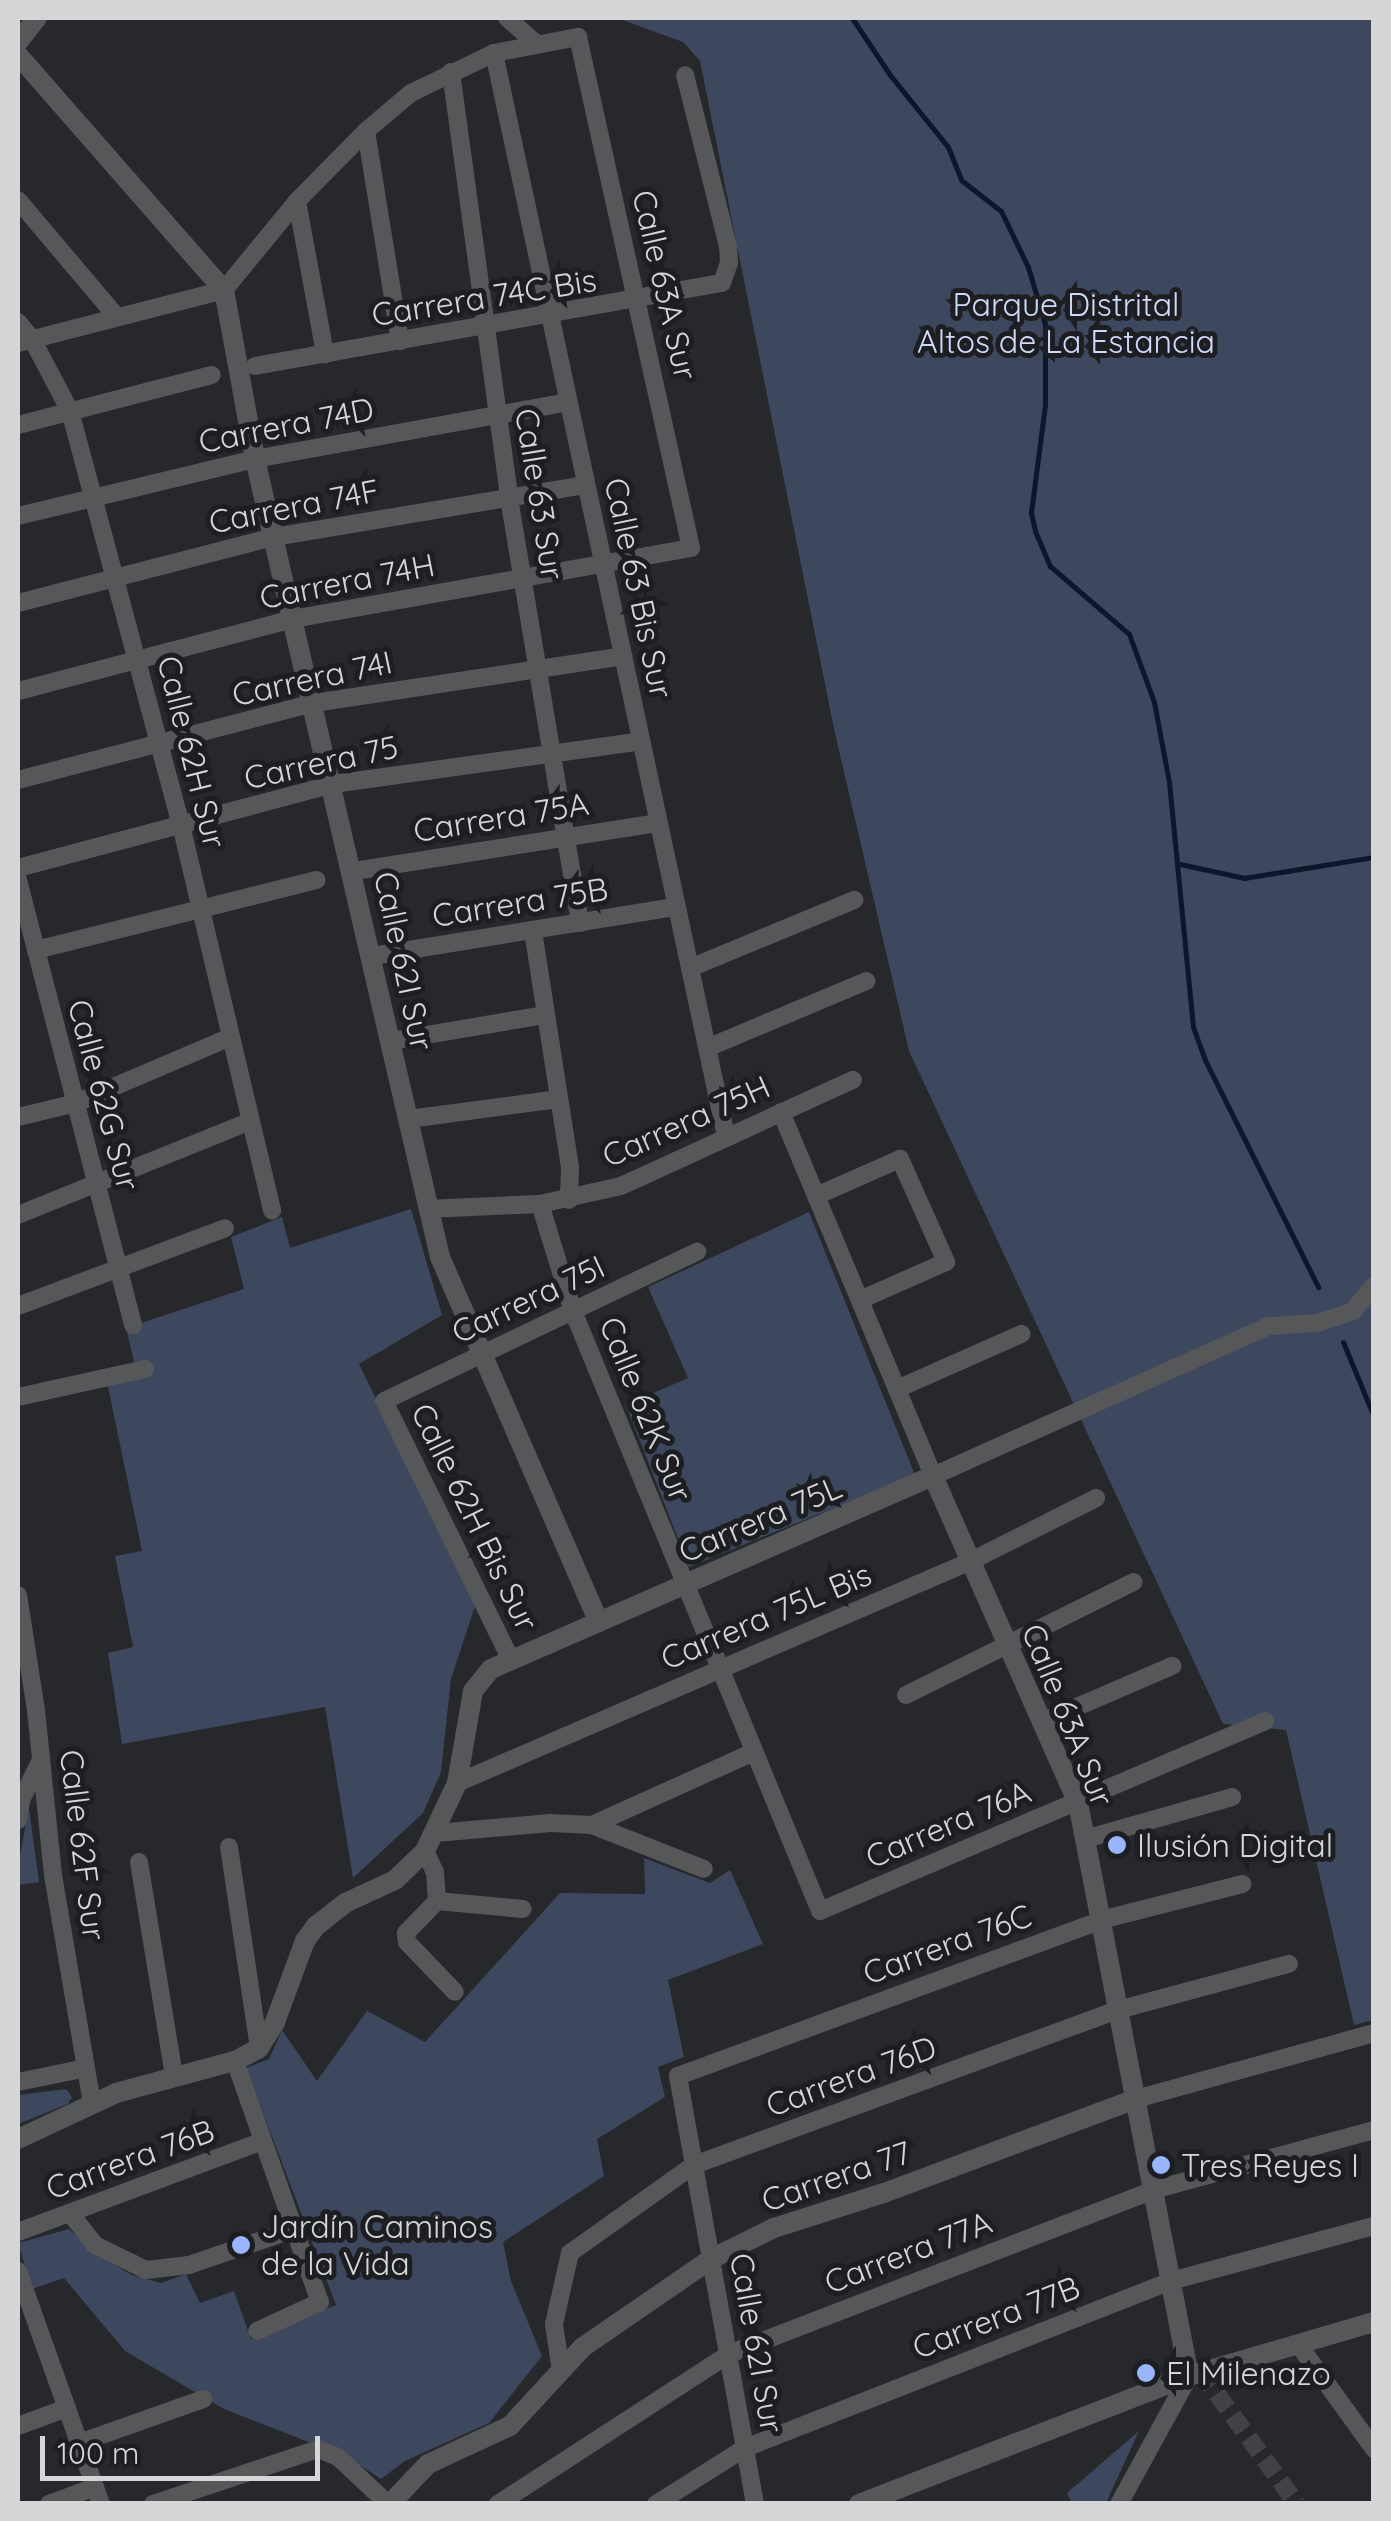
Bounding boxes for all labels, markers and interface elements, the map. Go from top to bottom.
street label: Calle 63A Sur [625,186,705,384]
street label: Carrera 74C Bis [369,260,599,334]
park label: Parque Distrital Altos de La Estancia [917,286,1215,361]
street label: Carrera 74D [195,389,377,461]
street label: Calle 63 Sur [508,406,572,582]
street label: Carrera 74F [206,471,382,541]
street label: Calle 63 Bis Sur [597,474,681,702]
street label: Carrera 74H [256,545,438,617]
street label: Carrera 74I [229,642,395,714]
street label: Calle 62H Sur [150,652,234,852]
street label: Carrera 75 [241,727,401,797]
street label: Carrera 75A [411,784,591,850]
street label: Calle 62I Sur [366,868,442,1054]
street label: Carrera 75B [430,869,610,935]
street label: Calle 62G Sur [60,995,148,1195]
street label: Carrera 75H [596,1067,776,1175]
street label: Carrera 75I [445,1247,611,1351]
street label: Calle 62K Sur [592,1311,700,1507]
street label: Calle 62H Bis Sur [403,1397,547,1637]
street label: Carrera 75L [673,1467,847,1571]
street label: Carrera 75L Bis [655,1554,877,1678]
street label: Calle 63A Sur [1014,1618,1122,1812]
street label: Calle 62F Sur [52,1747,114,1943]
street label: Carrera 76A [860,1772,1036,1876]
place label: Ilusión Digital [1137,1826,1333,1864]
marker: Ilusión Digital [1106,1834,1128,1856]
street label: Carrera 76C [858,1896,1036,1992]
street label: Carrera 76D [761,2028,941,2124]
street label: Carrera 76B [41,2111,219,2207]
street label: Carrera 77 [756,2133,916,2219]
place label: Tres Reyes I [1181,2146,1359,2184]
marker: Tres Reyes I [1150,2154,1172,2176]
street label: Carrera 77A [819,2203,997,2301]
place label: Jardín Caminos de la Vida [261,2208,493,2283]
marker: Jardín Caminos de la Vida [230,2234,252,2256]
street label: Calle 62I Sur [722,2250,792,2436]
street label: Carrera 77B [907,2268,1085,2366]
place label: El Milenazo [1166,2354,1331,2392]
marker: El Milenazo [1135,2362,1157,2384]
scale bar [45,2416,325,2478]
text: 100 m [57,2434,139,2472]

